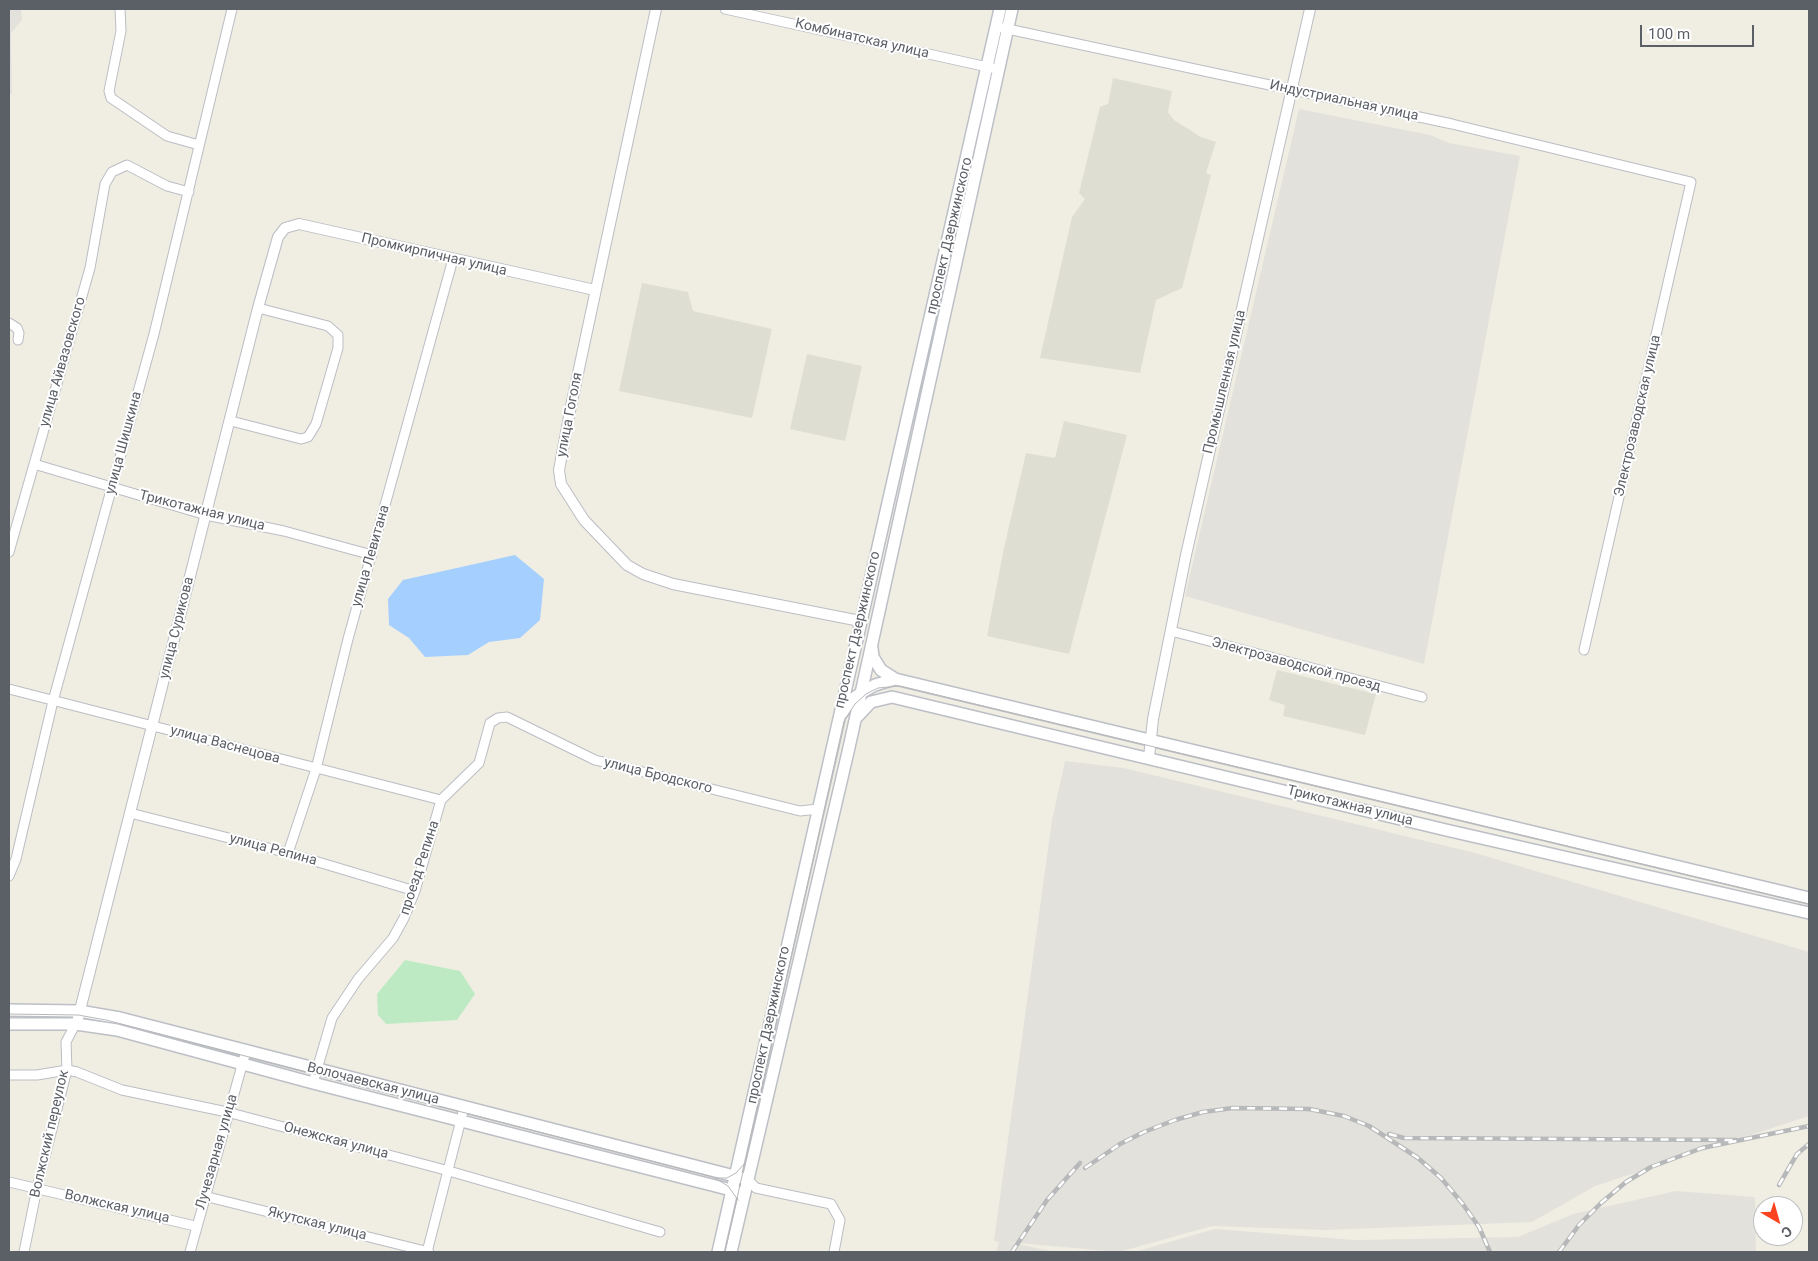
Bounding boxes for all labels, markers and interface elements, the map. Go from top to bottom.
street label: Комбинатская улица [793,15,931,63]
scale bar [1643,15,1757,47]
text: 100 m [1648,25,1690,43]
street label: Индустриальная улица [1268,77,1420,125]
street label: проспект Дзержинского [924,156,976,316]
street label: Промкирпичная улица [360,230,508,280]
street label: улица Айвазовского [36,295,90,429]
street label: Промышленная улица [1200,308,1250,456]
street label: Электрозаводская улица [1611,333,1665,499]
street label: улица Гоголя [554,371,586,459]
street label: улица Шишкина [102,390,146,496]
street label: Трикотажная улица [137,487,267,535]
street label: улица Левитана [348,503,394,609]
street label: проспект Дзержинского [832,550,884,710]
street label: улица Сурикова [156,575,198,681]
street label: Электрозаводской проезд [1209,634,1383,696]
street label: улица Васнецова [168,722,282,768]
street label: улица Бродского [602,754,714,798]
street label: Трикотажная улица [1285,782,1415,830]
street label: проезд Репина [397,819,443,917]
street label: улица Репина [227,830,319,870]
street label: проспект Дзержинского [744,945,794,1105]
street label: Волочаевская улица [305,1059,441,1109]
street label: Волжский переулок [27,1069,73,1199]
street label: Лучезарная улица [192,1092,242,1212]
street label: Онежская улица [282,1119,390,1163]
street label: Волжская улица [63,1187,171,1227]
north arrow [1753,1196,1803,1246]
street label: Якутская улица [266,1204,368,1244]
text: С [1778,1223,1795,1241]

